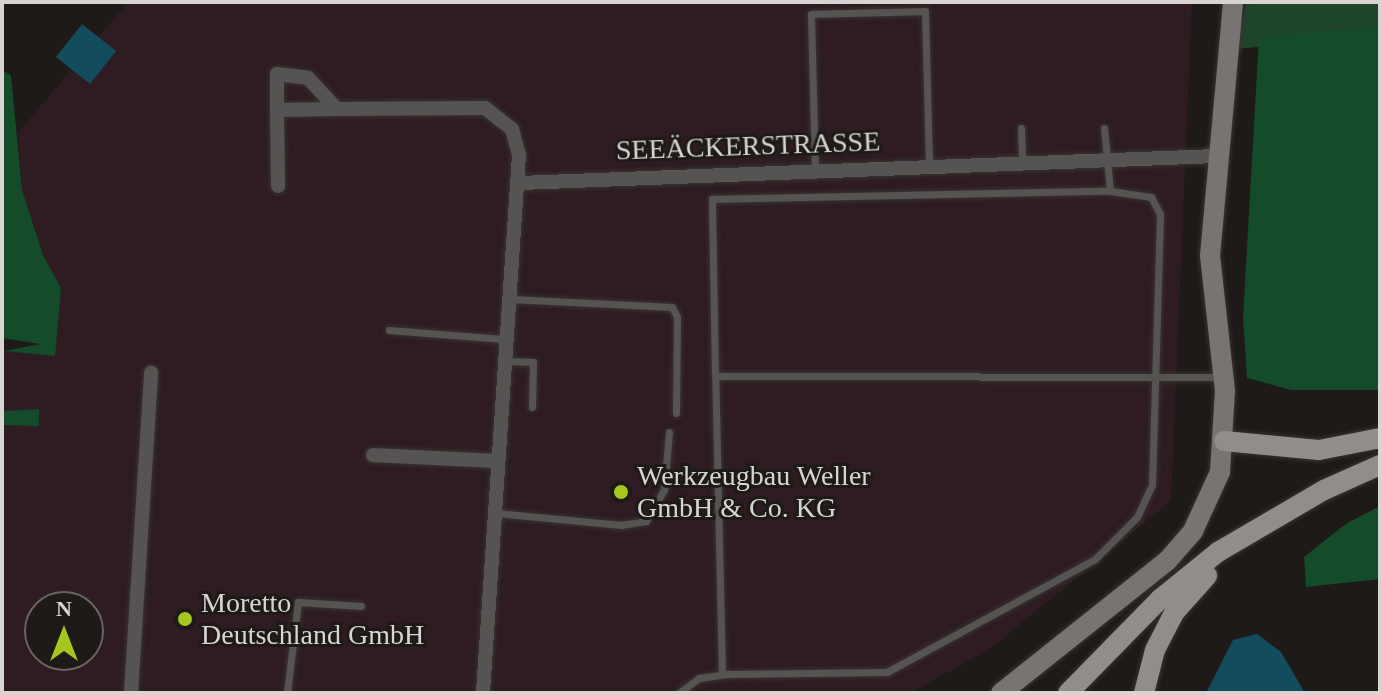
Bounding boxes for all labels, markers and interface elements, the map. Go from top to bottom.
street label: SEEÄCKERSTRASSE [615,125,881,167]
place label: Werkzeugbau Weller GmbH & Co. KG [637,459,871,525]
marker: Werkzeugbau Weller GmbH & Co. KG [612,483,630,501]
place label: Moretto Deutschland GmbH [201,586,424,652]
north arrow [24,591,104,671]
text: N [56,596,72,621]
marker: Moretto Deutschland GmbH [176,610,194,628]

